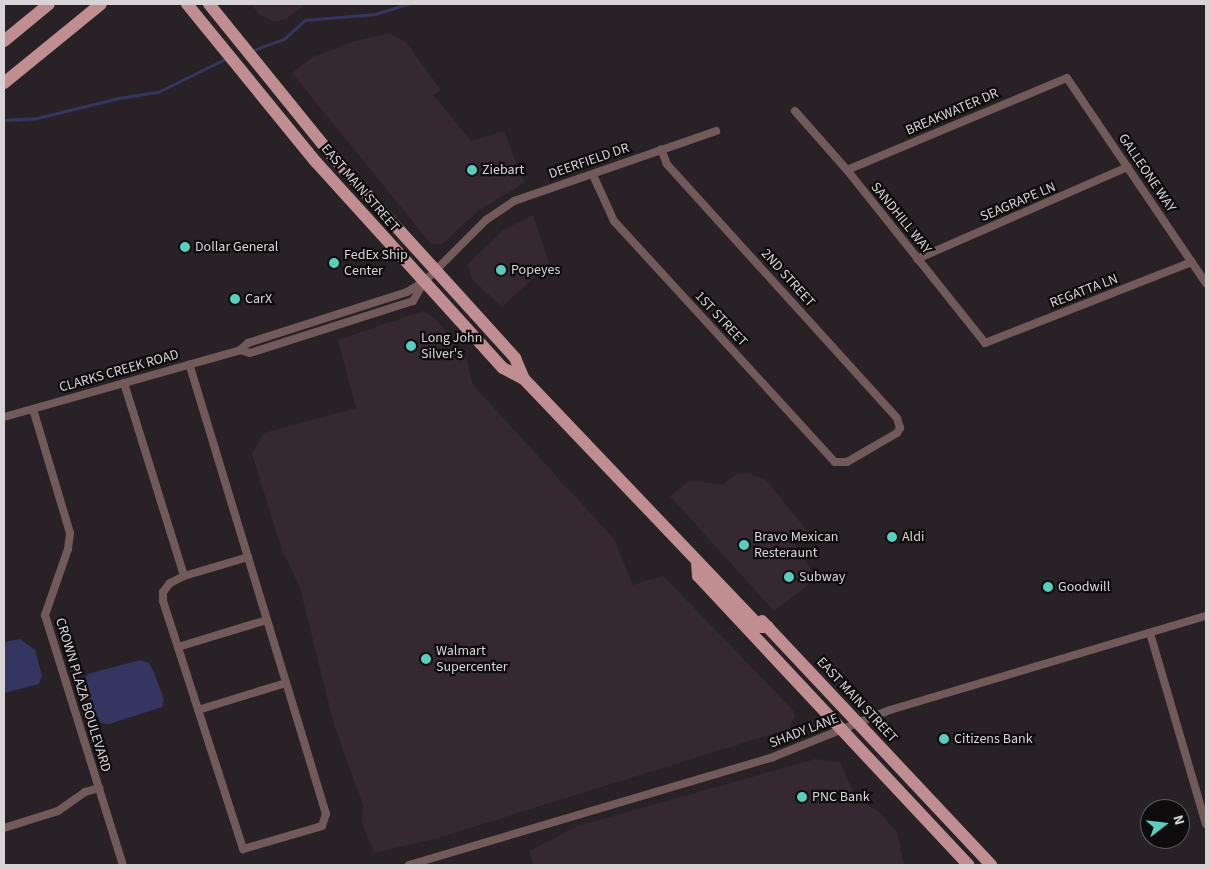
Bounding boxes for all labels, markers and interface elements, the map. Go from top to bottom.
street label: BREAKWATER DR [903,85,1001,139]
street label: GALLEONE WAY [1115,131,1179,215]
street label: DEERFIELD DR [547,139,631,183]
street label: EAST MAIN STREET [317,141,403,235]
place label: Ziebart [482,162,524,178]
marker: Ziebart [466,164,478,176]
street label: SANDHILL WAY [867,179,935,257]
street label: SEAGRAPE LN [978,179,1058,225]
place label: Dollar General [195,239,278,255]
marker: Dollar General [179,241,191,253]
street label: 2ND STREET [758,245,818,311]
place label: FedEx Ship Center [344,247,408,280]
marker: FedEx Ship Center [328,257,340,269]
place label: Popeyes [511,262,560,278]
marker: Popeyes [495,264,507,276]
street label: REGATTA LN [1048,270,1120,312]
street label: 1ST STREET [691,288,751,350]
place label: CarX [245,291,272,307]
marker: CarX [229,293,241,305]
place label: Long John Silver's [421,330,482,362]
marker: Long John Silver's [405,340,417,352]
street label: CLARKS CREEK ROAD [57,346,181,396]
place label: Bravo Mexican Resteraunt [754,529,838,562]
place label: Aldi [902,529,924,545]
marker: Aldi [886,531,898,543]
marker: Bravo Mexican Resteraunt [738,539,750,551]
place label: Subway [799,569,845,585]
marker: Subway [783,571,795,583]
place label: Goodwill [1058,579,1110,595]
marker: Goodwill [1042,581,1054,593]
street label: CROWN PLAZA BOULEVARD [52,616,114,774]
place label: Walmart Supercenter [436,643,508,676]
marker: Walmart Supercenter [420,653,432,665]
street label: EAST MAIN STREET [813,654,901,746]
street label: SHADY LANE [767,710,841,752]
place label: Citizens Bank [954,731,1033,747]
marker: Citizens Bank [938,733,950,745]
place label: PNC Bank [812,789,870,805]
marker: PNC Bank [796,791,808,803]
north arrow [1140,799,1190,849]
text: N [1168,813,1189,827]

